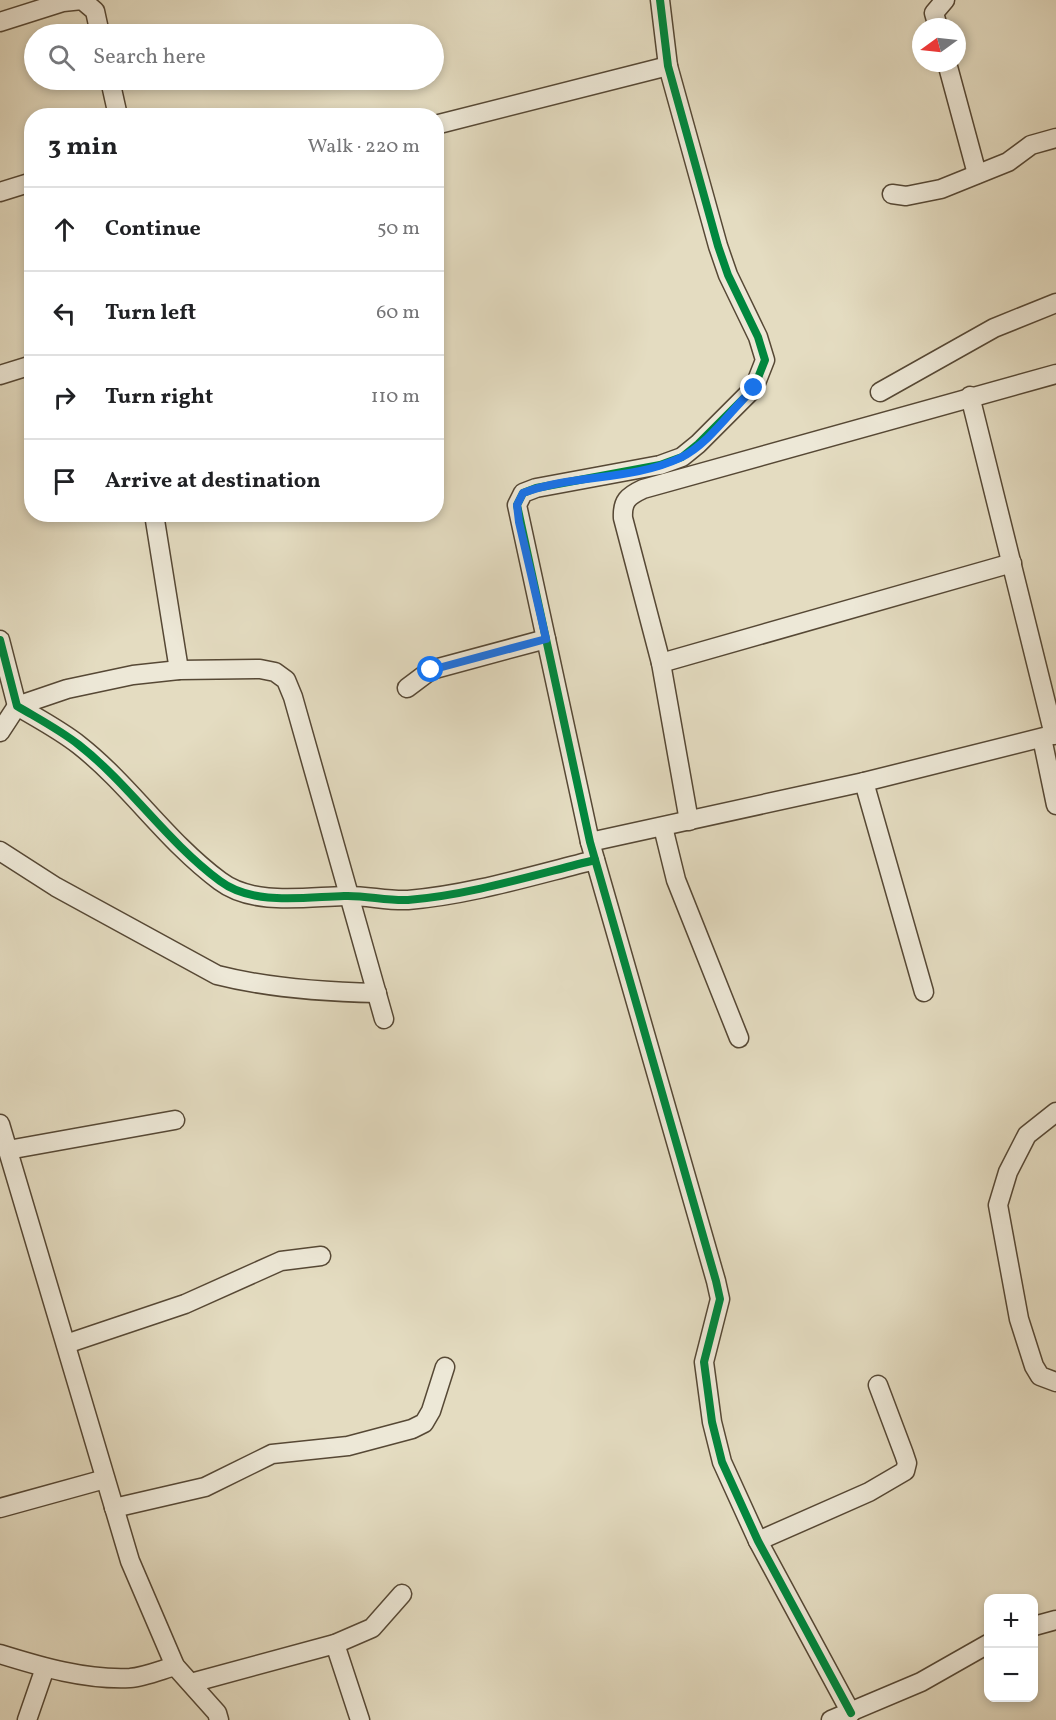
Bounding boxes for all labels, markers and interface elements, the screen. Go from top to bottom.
north arrow [912,18,966,72]
search box [24,24,444,90]
icon: search [45,41,78,74]
text: Search here [93,42,206,73]
text: 3 min [48,129,118,165]
text: Walk · 220 m [308,133,420,161]
icon: ahead [48,213,81,246]
text: Continue [105,214,201,245]
text: 50 m [377,215,420,243]
icon: left [48,297,81,330]
text: Turn left [105,298,196,329]
text: 60 m [376,299,420,327]
route end [740,374,766,400]
icon: right [48,381,81,414]
text: Turn right [105,382,213,413]
text: 110 m [371,383,420,411]
icon: arrive [48,465,81,498]
text: Arrive at destination [105,466,321,497]
route start [417,656,443,682]
map controls [984,1594,1038,1702]
button: + [984,1594,1038,1648]
button: − [984,1648,1038,1702]

